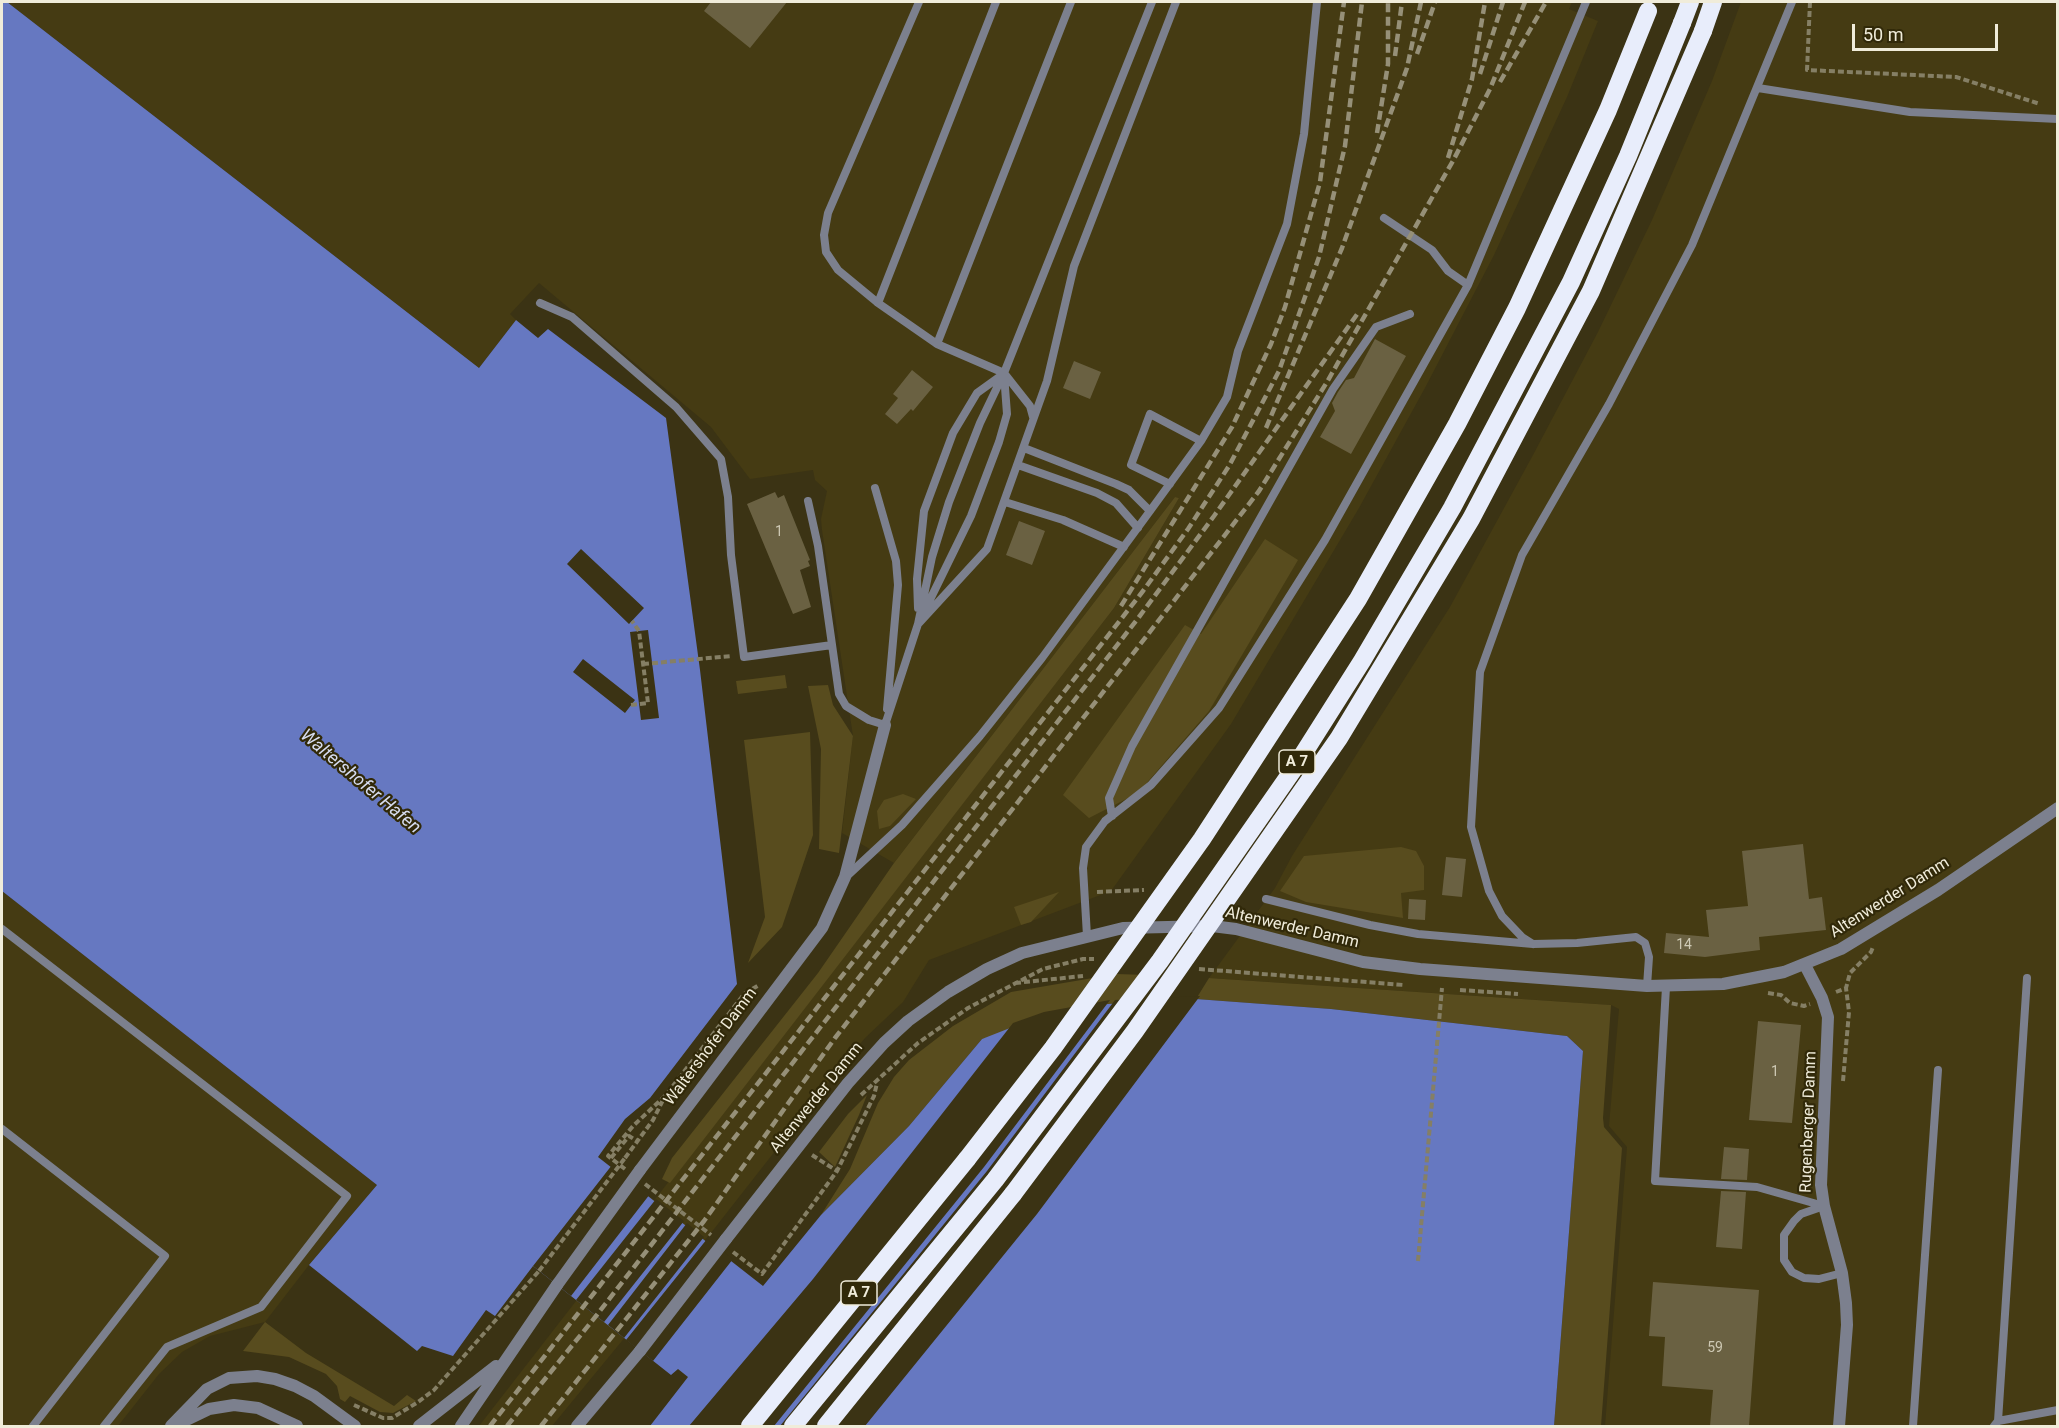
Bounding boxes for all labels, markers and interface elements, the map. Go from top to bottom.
scale bar [1855,12,2000,50]
text: 50 m [1863,24,1903,45]
house number: 1 [775,524,783,540]
water label: Waltershofer Hafen [295,725,425,839]
road number: A 7 [1279,750,1315,774]
street label: Altenwerder Damm [1827,854,1953,942]
street label: Altenwerder Damm [1223,903,1361,953]
house number: 14 [1676,937,1692,953]
street label: Waltershofer Damm [660,984,762,1110]
street label: Altenwerder Damm [766,1039,868,1157]
street label: Rugenberger Damm [1797,1051,1821,1193]
house number: 1 [1771,1064,1779,1080]
road number: A 7 [841,1281,877,1305]
house number: 59 [1707,1340,1723,1356]

